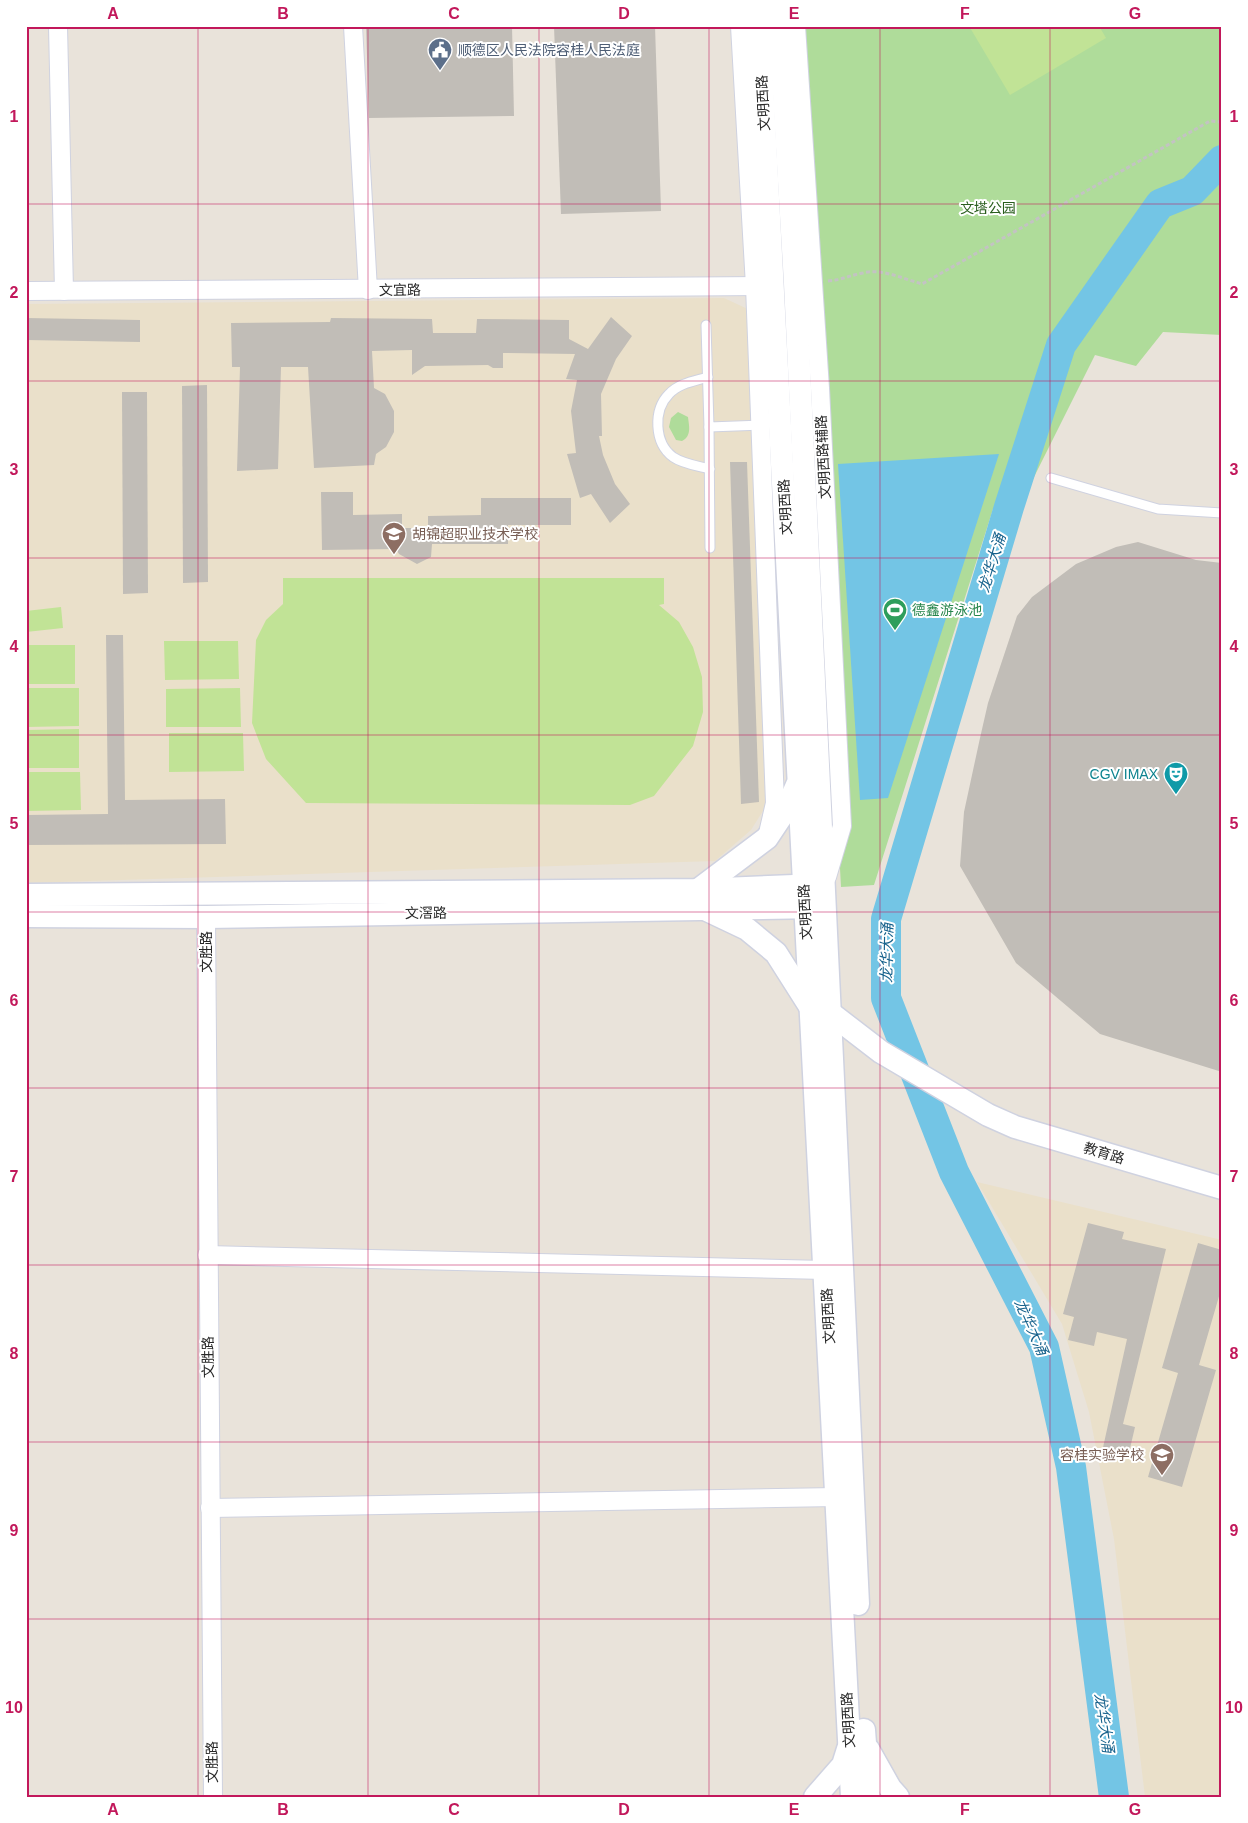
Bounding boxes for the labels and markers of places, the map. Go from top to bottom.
public building icon: 顺德区人民法院容桂人民法庭 [427,37,453,71]
place label: 顺德区人民法院容桂人民法庭 [458,42,640,58]
school or university icon: 胡锦超职业技术学校 [381,521,407,555]
place label: 胡锦超职业技术学校 [412,526,538,542]
sports icon: 德鑫游泳池 [882,597,908,631]
place label: 德鑫游泳池 [912,602,982,618]
theatre icon: CGV IMAX [1163,761,1189,795]
place label: CGV IMAX [1090,766,1159,782]
school or university icon: 容桂实验学校 [1149,1442,1175,1476]
place label: 容桂实验学校 [1060,1447,1144,1463]

